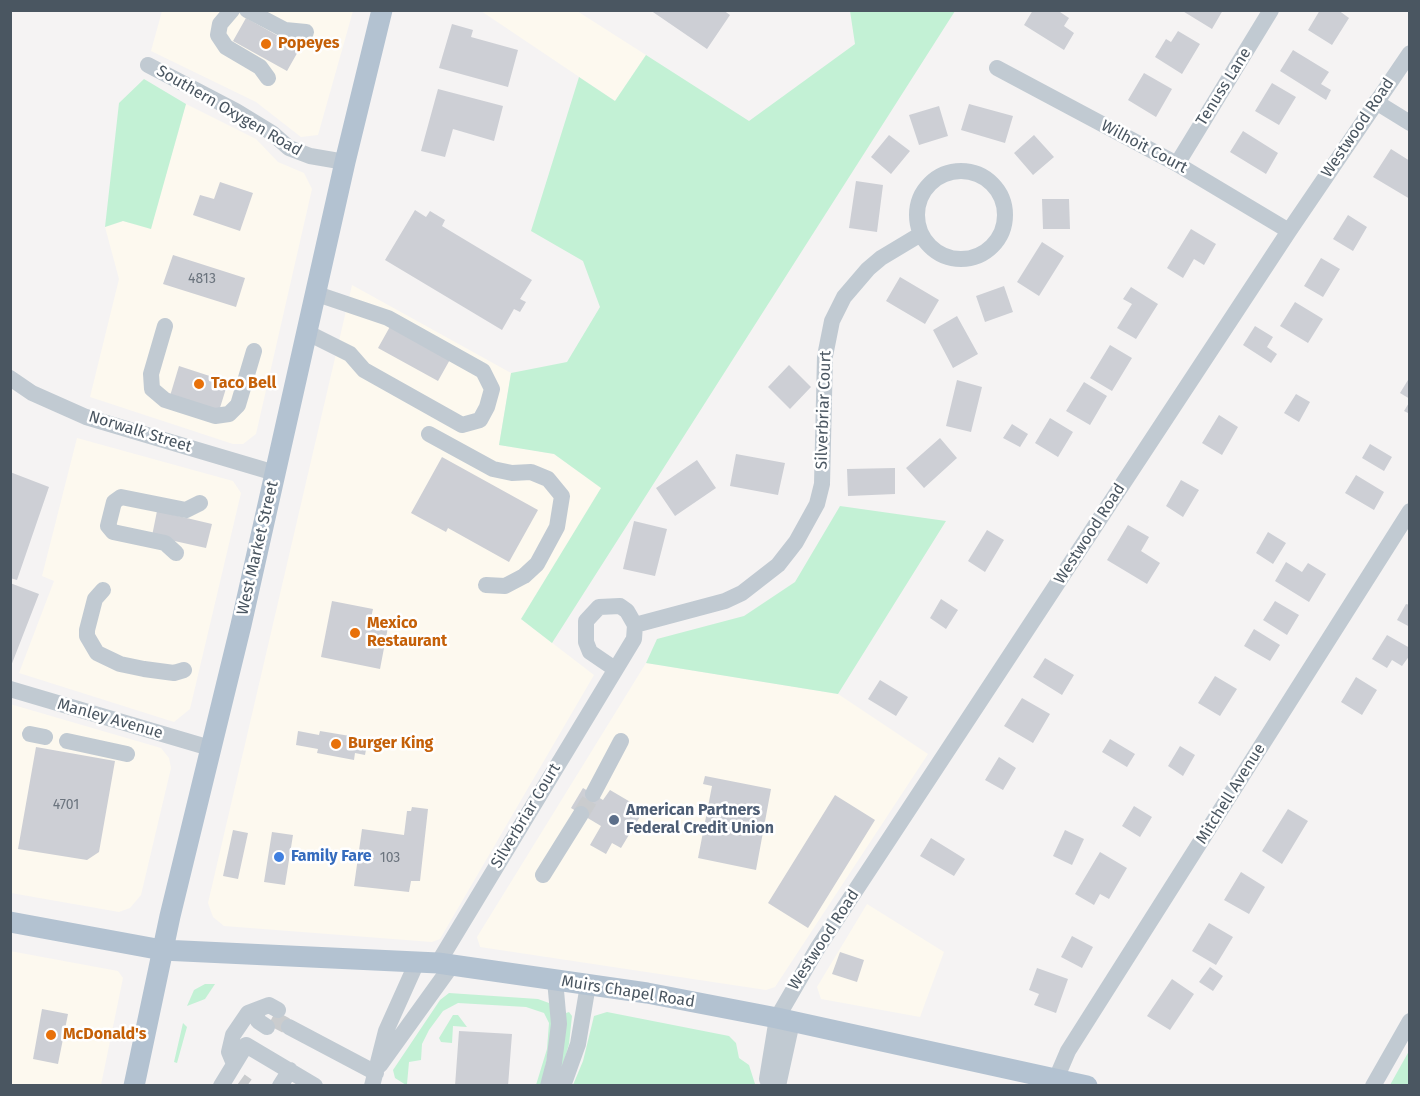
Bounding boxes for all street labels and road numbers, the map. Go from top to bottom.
street label: Tenuss Lane [1192,44,1256,130]
street label: Southern Oxygen Road [153,61,305,161]
street label: Westwood Road [1318,75,1398,181]
street label: Wilhoit Court [1098,116,1190,178]
street label: Silverbriar Court [812,350,836,470]
street label: Norwalk Street [86,407,194,457]
street label: West Market Street [233,479,283,617]
street label: Westwood Road [1050,480,1130,588]
street label: Manley Avenue [55,695,165,743]
street label: Mitchell Avenue [1192,740,1270,848]
street label: Silverbriar Court [487,760,565,872]
street label: Westwood Road [784,886,864,994]
street label: Muirs Chapel Road [560,972,696,1012]

